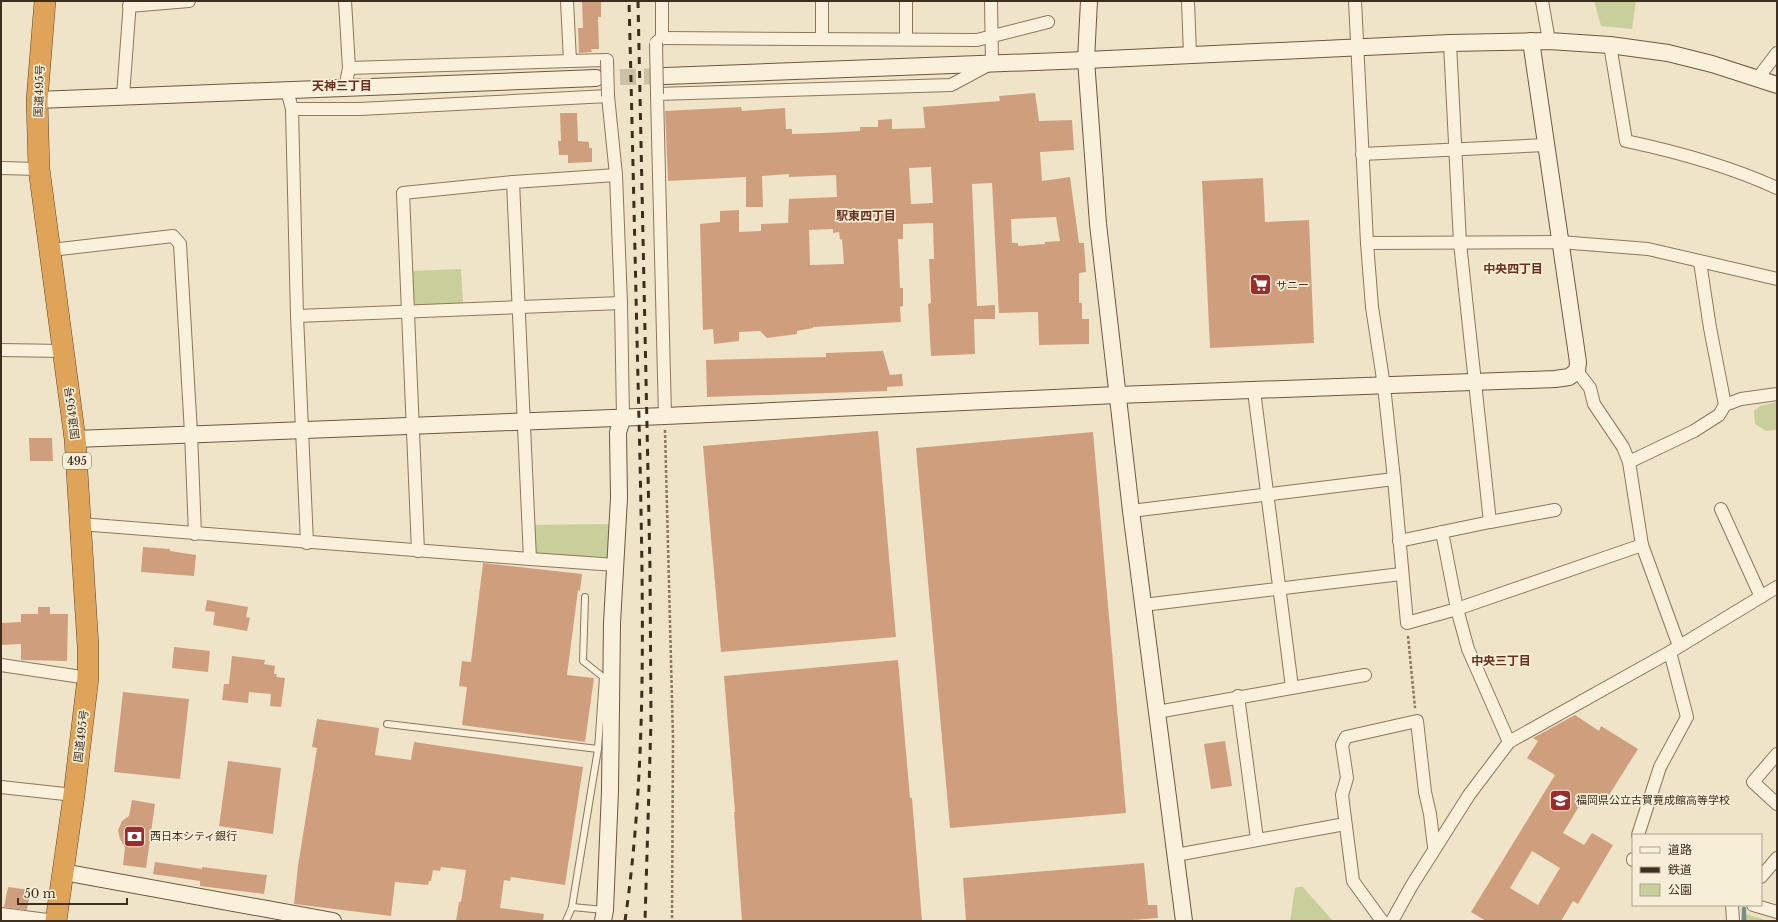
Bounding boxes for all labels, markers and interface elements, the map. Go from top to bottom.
street label: 国道495号 [31,64,47,118]
district label: 天神三丁目 [312,78,372,93]
district label: 駅東四丁目 [836,208,896,223]
district label: 中央四丁目 [1483,261,1543,276]
supermarket icon: サニー [1247,272,1273,298]
place label: サニー [1276,278,1309,292]
street label: 国道495号 [62,386,82,440]
road number: 495 [63,453,91,469]
district label: 中央三丁目 [1471,653,1531,668]
street label: 国道495号 [71,709,91,763]
school or university icon: 福岡県公立古賀竟成館高等学校 [1547,787,1573,813]
place label: 福岡県公立古賀竟成館高等学校 [1576,793,1730,807]
bank icon: 西日本シティ銀行 [122,823,148,849]
place label: 西日本シティ銀行 [150,829,237,843]
legend [1632,834,1762,906]
text: 道路 [1668,842,1692,857]
text: 鉄道 [1668,862,1692,877]
scale bar [18,880,127,906]
text: 公園 [1668,882,1692,897]
text: 50 m [24,886,56,901]

